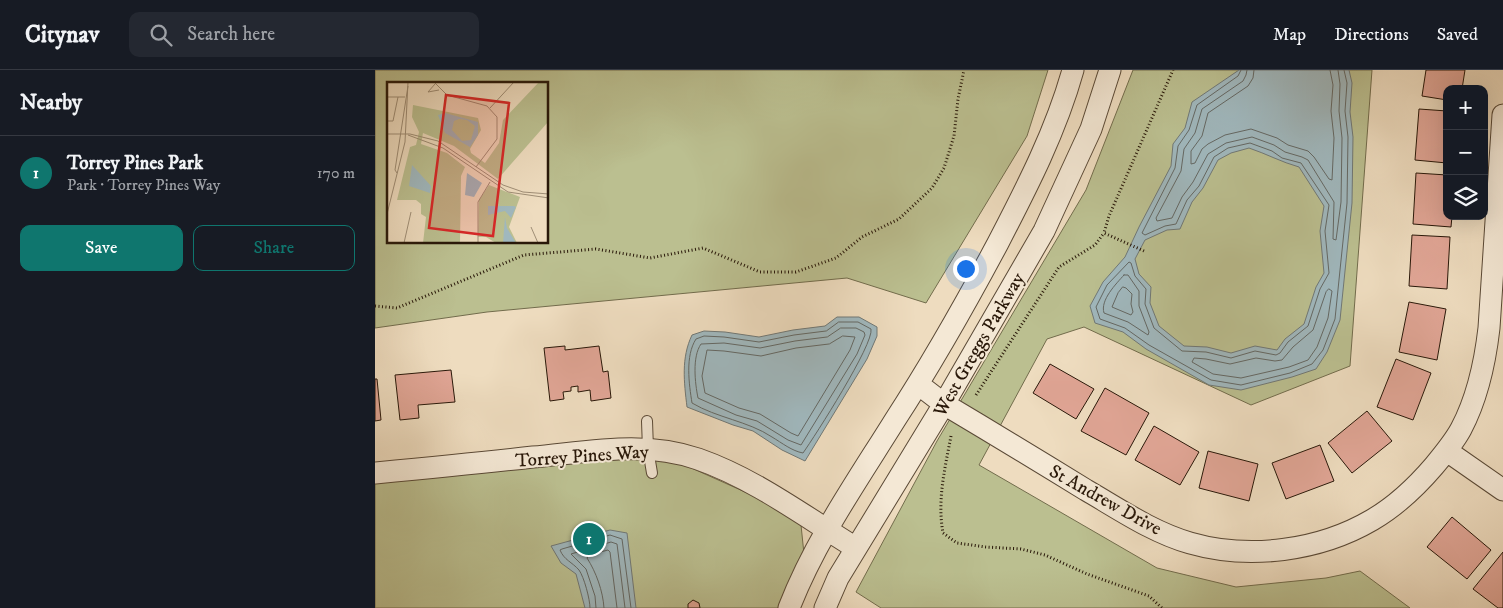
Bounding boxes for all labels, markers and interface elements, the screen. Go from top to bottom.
search box [129,12,479,57]
text: Citynav [25,20,99,50]
icon: search [147,21,175,49]
text: Search here [187,23,275,46]
text: Map [1273,24,1306,46]
text: Directions [1334,24,1409,46]
text: Saved [1437,24,1478,46]
inset map [387,82,549,244]
map controls [1443,85,1488,220]
button: + [1443,85,1488,130]
text: Nearby [20,90,82,116]
button: − [1443,130,1488,175]
text: Torrey Pines Park [67,152,203,175]
text: 1 [33,163,39,183]
text: 170 m [317,163,355,183]
text: Park · Torrey Pines Way [67,175,220,195]
button: layers [1443,175,1488,220]
button: Save [20,225,183,271]
button: Share [193,225,355,271]
your location [953,256,979,282]
street label: West Greggs Parkway [928,268,1030,422]
street label: Torrey Pines Way [514,440,651,473]
street label: St Andrew Drive [1045,460,1166,541]
pin: 1 [573,520,605,558]

